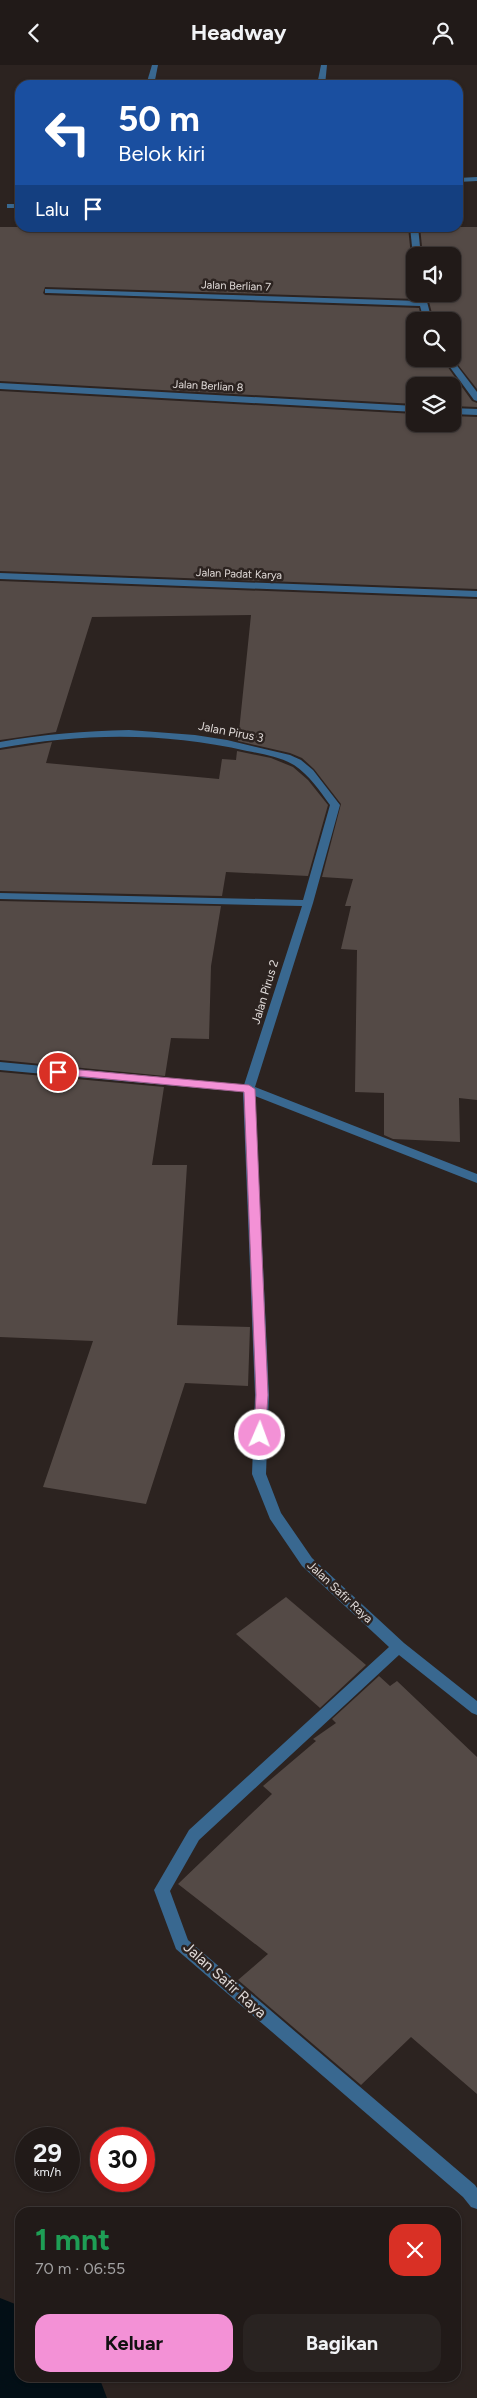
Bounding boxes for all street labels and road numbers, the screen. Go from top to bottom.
street label: Jalan Berlian 7 [201,278,271,294]
street label: Jalan Berlian 8 [172,378,244,394]
street label: Jalan Padat Karya [196,566,282,582]
street label: Jalan Pirus 3 [197,719,265,745]
street label: Jalan Pirus 2 [249,958,281,1026]
street label: Jalan Safir Raya [304,1558,376,1626]
street label: Jalan Safir Raya [180,1938,270,2022]

